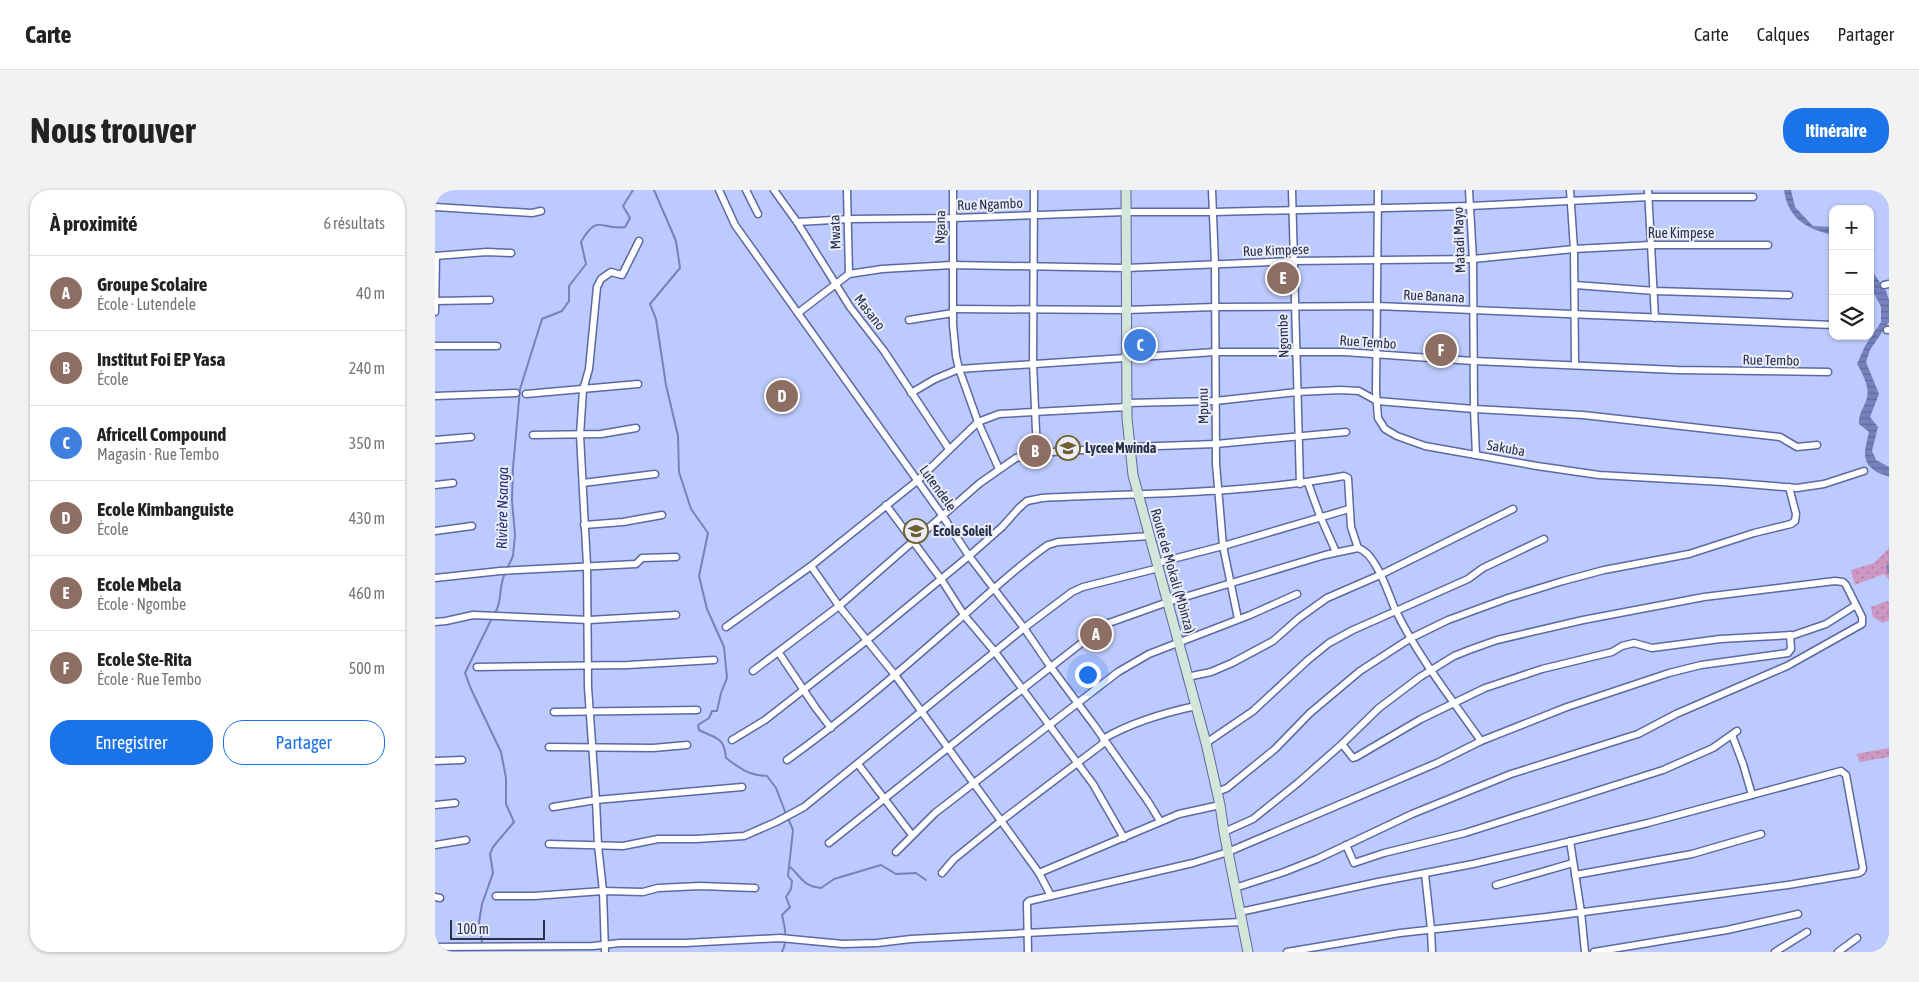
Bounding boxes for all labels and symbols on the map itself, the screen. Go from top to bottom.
street label: Rue Ngambo [957,195,1023,213]
street label: Matadi Mayo [1450,207,1468,273]
street label: Ngana [932,210,948,244]
street label: Mwata [826,214,844,250]
street label: Rue Kimpese [1648,225,1714,241]
street label: Rue Kimpese [1242,241,1310,259]
pin: E [1267,259,1299,297]
street label: Rue Banana [1403,286,1465,306]
street label: Masano [851,291,889,333]
street label: Ngombe [1274,314,1292,358]
pin: C [1124,326,1156,364]
pin: F [1425,331,1457,369]
street label: Rue Tembo [1339,332,1397,352]
street label: Rue Tembo [1742,352,1800,368]
pin: D [766,377,798,415]
street label: Mpunu [1195,388,1211,424]
pin: B [1019,432,1051,470]
school or university icon: Lycee Mwinda [1055,435,1081,461]
street label: Sakuba [1486,437,1526,459]
place label: Lycee Mwinda [1085,440,1157,456]
street label: Lutendele [916,462,960,514]
water label: Rivière Nsanga [493,467,511,549]
street label: Route de Mokali (Mbinza) [1148,507,1198,635]
school or university icon: Ecole Soleil [903,518,929,544]
place label: Ecole Soleil [933,523,992,539]
pin: A [1080,615,1112,653]
your location [1075,662,1101,688]
scale bar [450,917,545,940]

